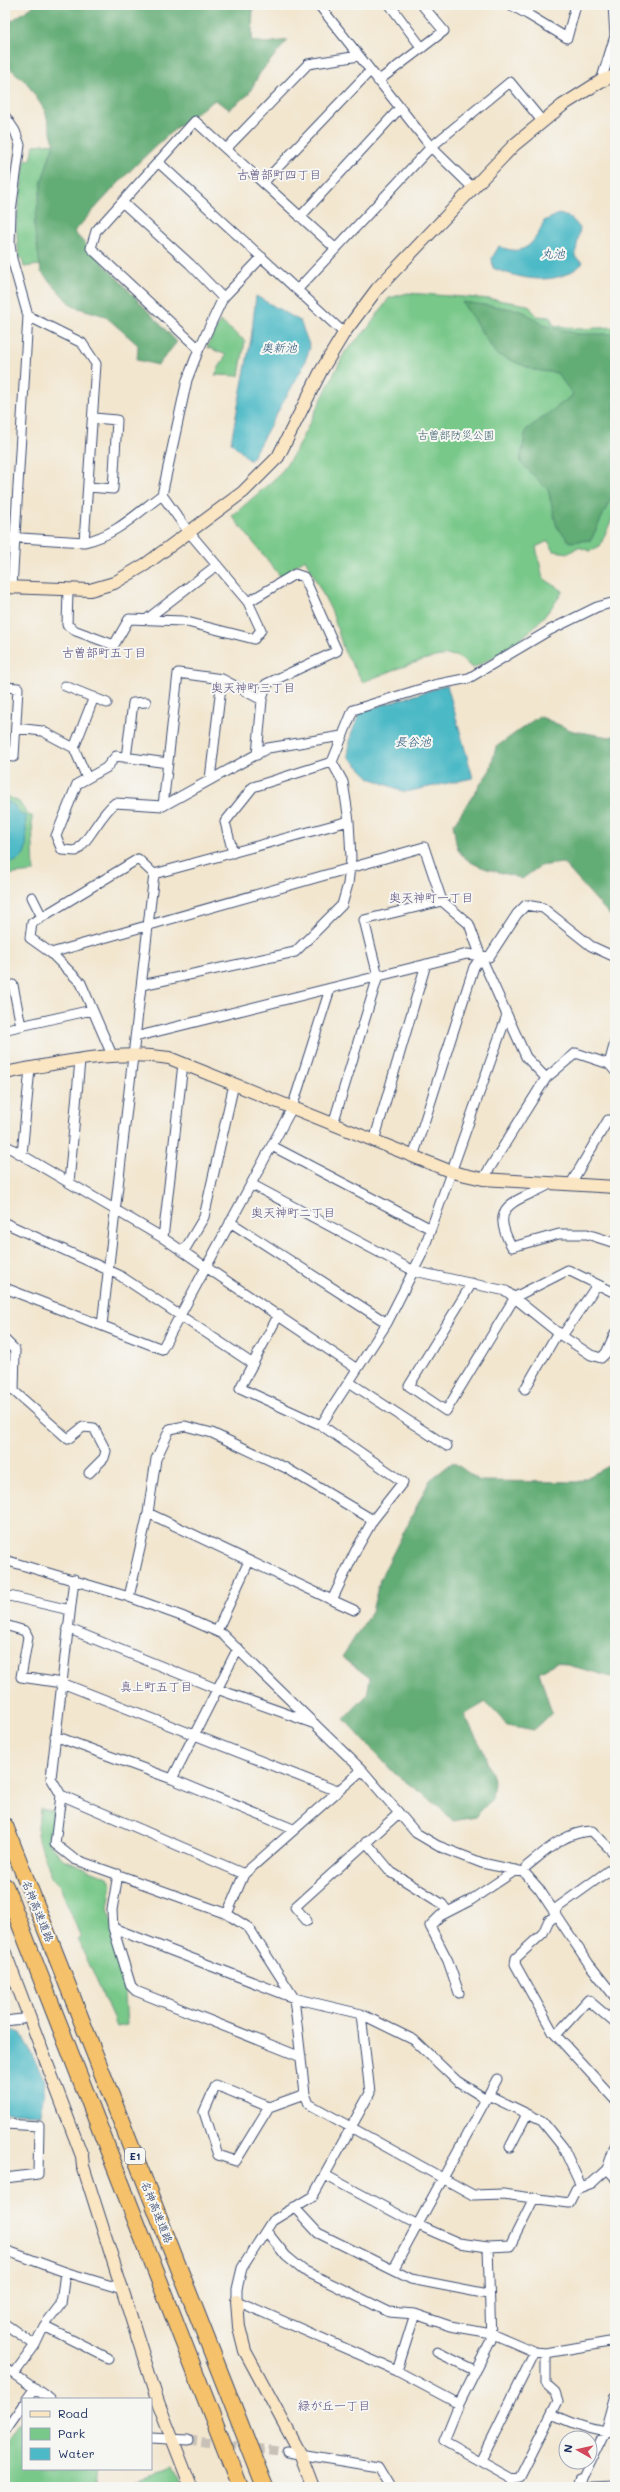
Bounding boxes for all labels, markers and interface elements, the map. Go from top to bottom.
district label: 古曽部町四丁目 [237,166,321,182]
water label: 丸池 [541,245,566,261]
water label: 奥新池 [261,339,298,355]
park label: 古曽部防災公園 [418,427,495,442]
district label: 古曽部町五丁目 [62,644,146,660]
district label: 奥天神町三丁目 [211,679,295,695]
water label: 長谷池 [395,733,432,749]
district label: 奥天神町一丁目 [389,889,473,905]
district label: 奥天神町二丁目 [251,1204,335,1220]
district label: 真上町五丁目 [120,1678,192,1694]
street label: 名神高速道路 [19,1877,58,1944]
road number: E1 [125,2148,145,2164]
street label: 名神高速道路 [138,2178,177,2245]
district label: 緑が丘一丁目 [298,2397,370,2413]
legend [22,2398,152,2470]
text: Road [58,2405,88,2421]
text: Park [58,2425,85,2441]
north arrow [558,2430,598,2470]
text: N [560,2443,576,2454]
text: Water [58,2445,95,2461]

